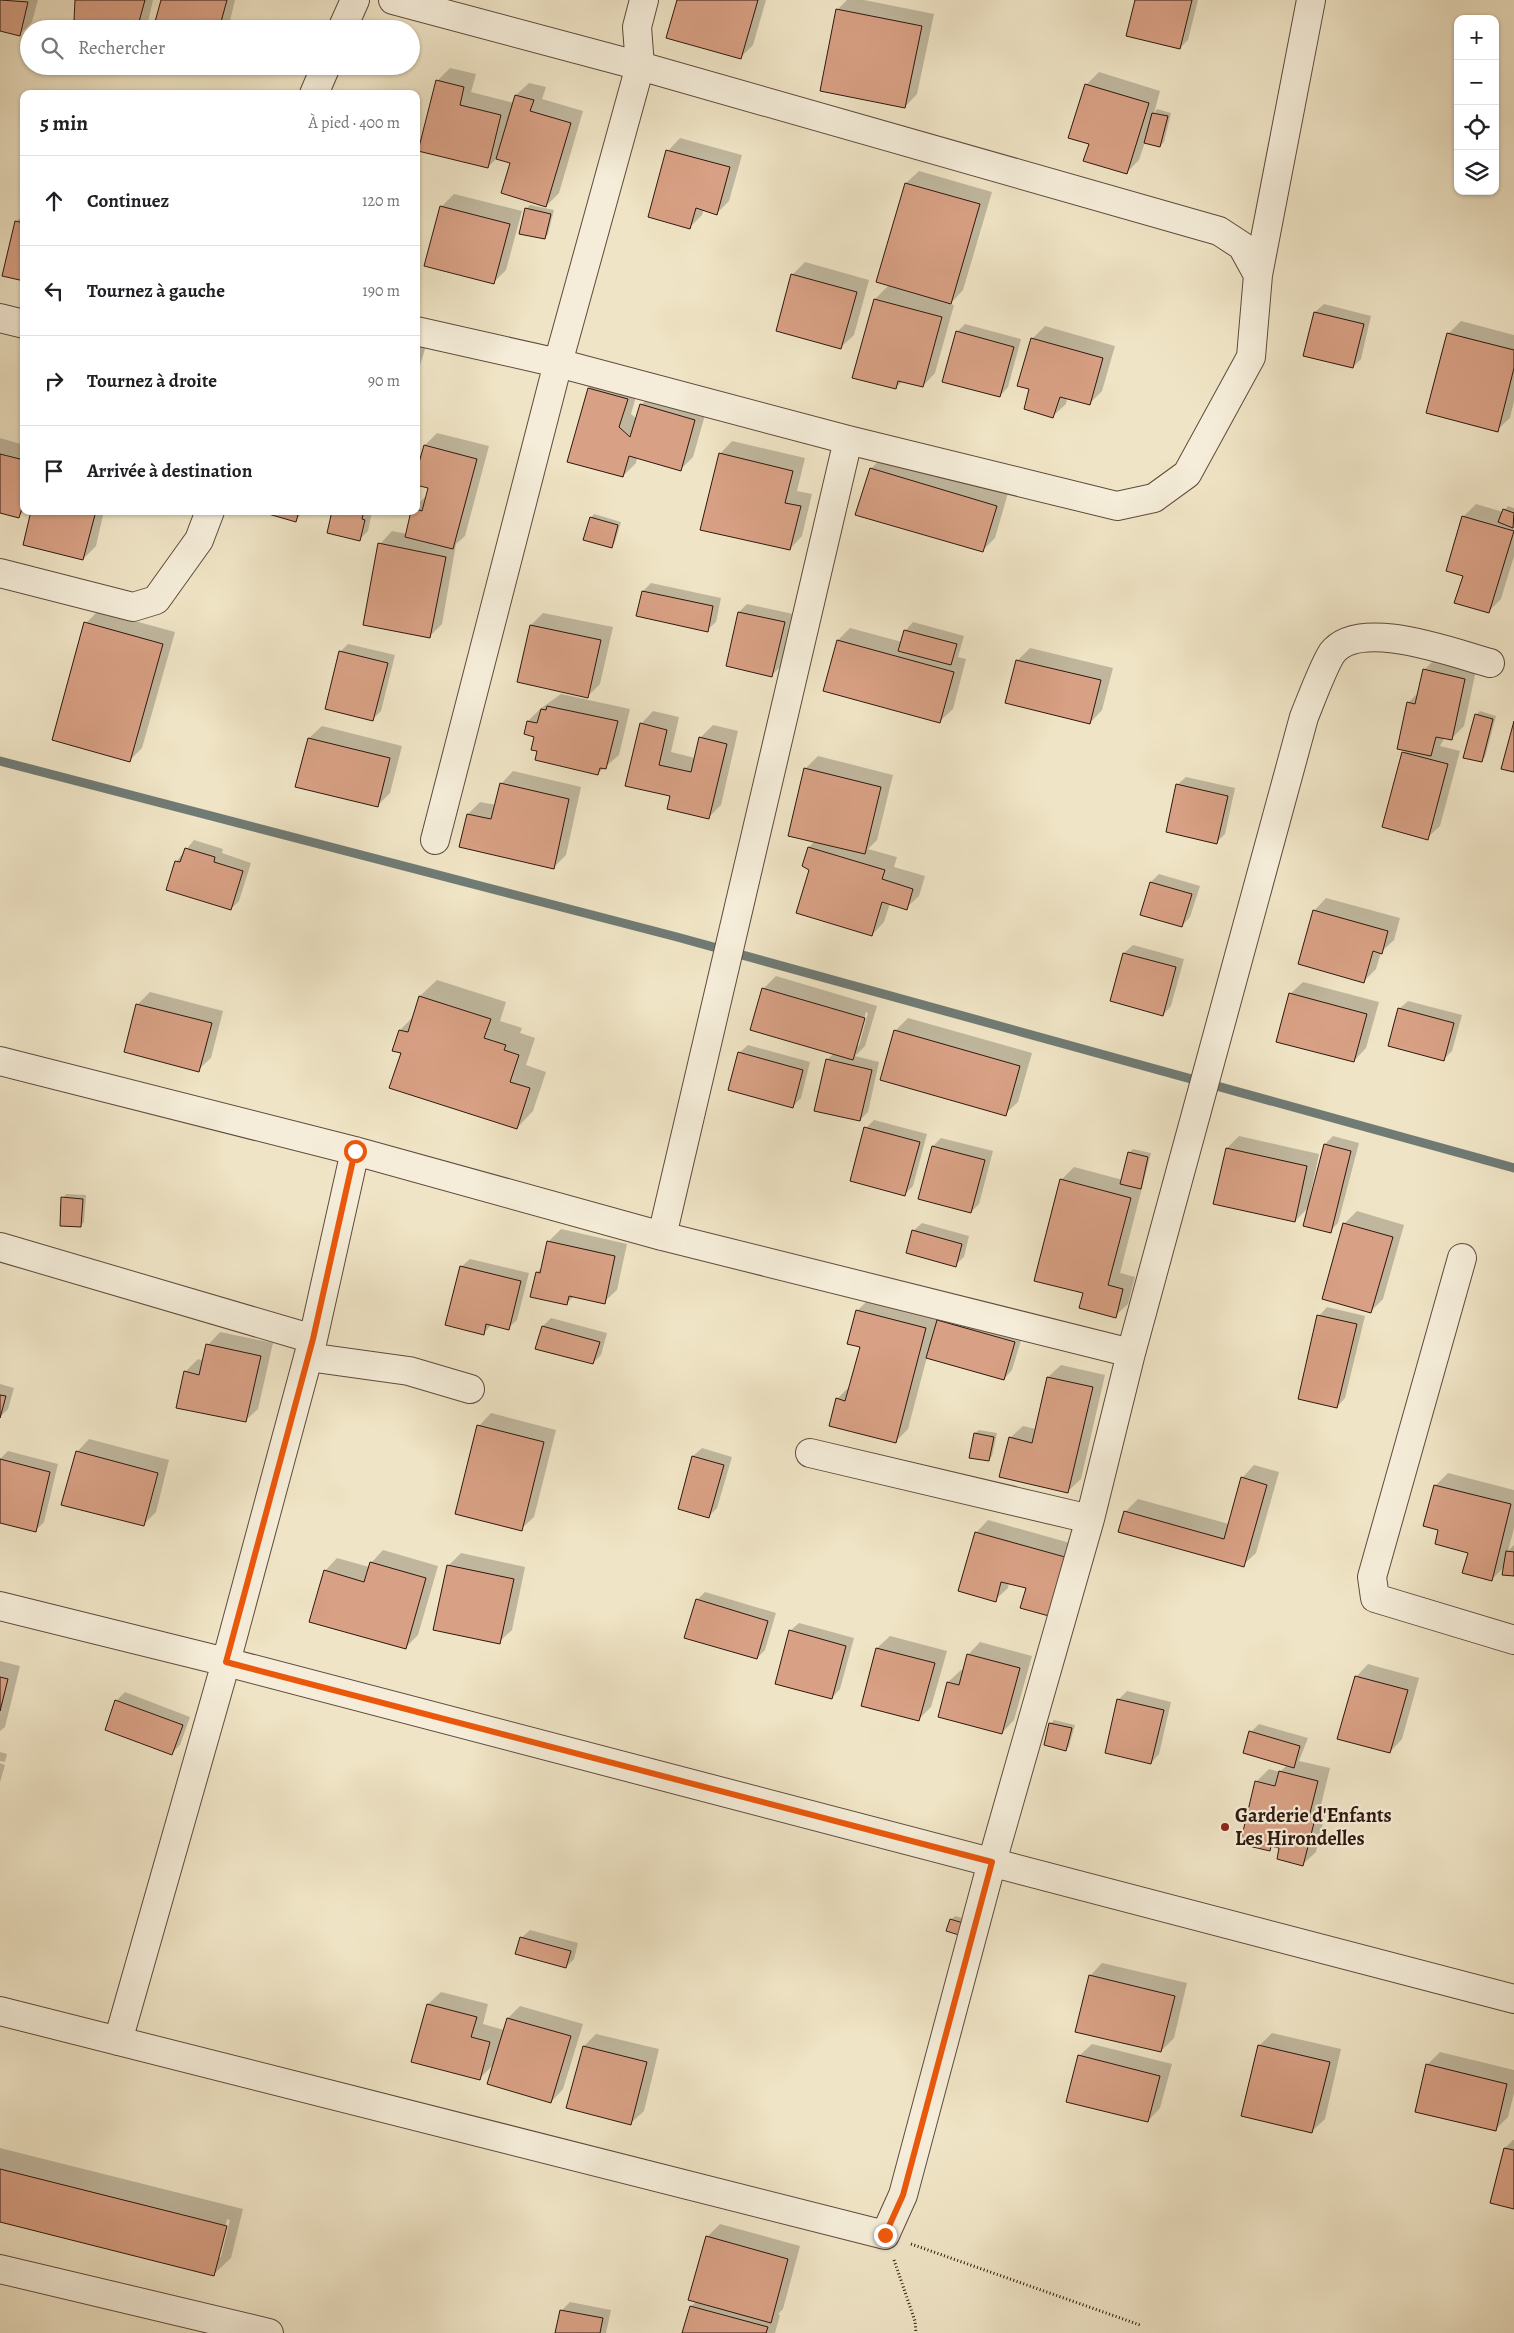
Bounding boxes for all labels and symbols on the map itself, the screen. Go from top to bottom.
route start [344,1140,367,1163]
place label: Garderie d'Enfants Les Hirondelles [1235,1802,1392,1852]
marker: Garderie d'Enfants Les Hirondelles [1219,1821,1231,1833]
route end [874,2224,897,2247]

